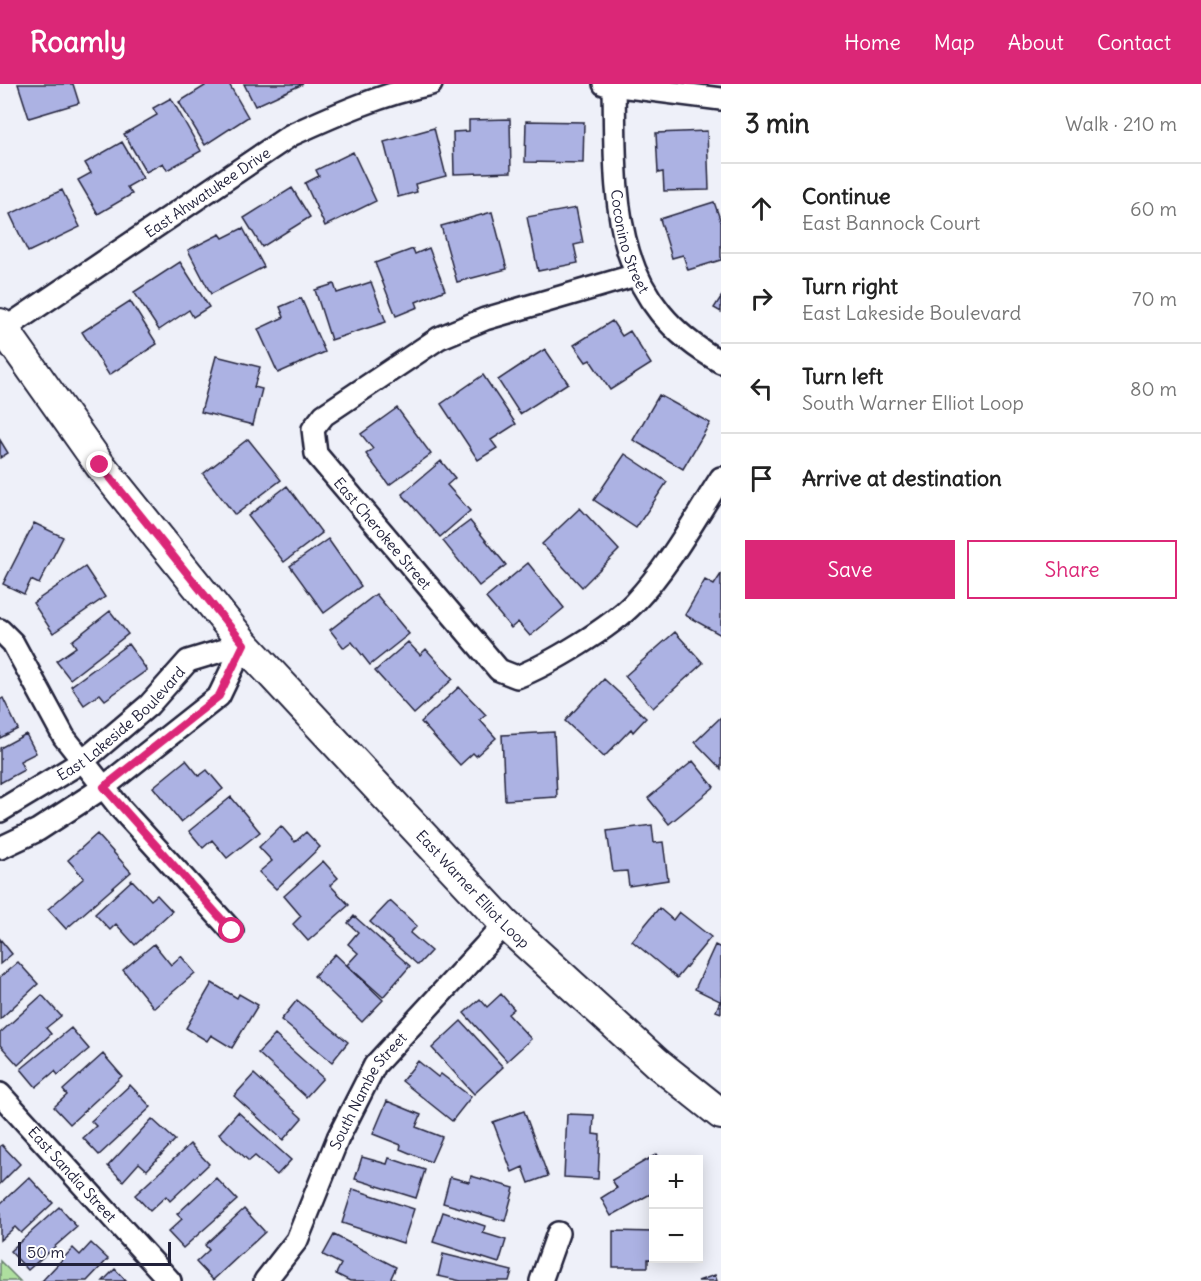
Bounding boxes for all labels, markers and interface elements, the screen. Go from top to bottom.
text: Roamly [30,24,126,60]
text: Home [844,29,901,56]
text: Map [934,29,975,56]
text: About [1008,29,1064,56]
text: Contact [1097,29,1171,56]
text: 3 min [745,107,810,140]
text: Walk · 210 m [1065,111,1177,136]
street label: East Ahwatukee Drive [140,143,274,241]
text: Continue [802,182,891,210]
street label: Coconino Street [608,189,654,296]
icon: ahead [745,192,778,225]
text: 60 m [1130,196,1177,221]
text: East Bannock Court [802,210,980,235]
text: Turn right [802,272,898,300]
icon: right [745,282,778,315]
text: 70 m [1132,286,1177,311]
text: East Lakeside Boulevard [802,300,1021,325]
text: Turn left [802,362,883,390]
icon: left [745,372,778,405]
text: 80 m [1130,376,1177,401]
text: South Warner Elliot Loop [802,390,1024,415]
route end [86,451,112,477]
icon: arrive [745,462,778,495]
text: Arrive at destination [802,464,1002,492]
street label: East Cherokee Street [330,473,436,593]
button: Save [745,540,955,599]
button: Share [967,540,1177,599]
street label: East Lakeside Boulevard [53,662,189,784]
street label: East Warner Elliot Loop [412,826,534,952]
route start [218,917,244,943]
street label: South Nambe Street [325,1028,410,1152]
street label: East Sandia Street [24,1122,121,1226]
map controls [649,1155,703,1263]
button: + [649,1155,703,1209]
button: − [649,1209,703,1263]
scale bar [18,1239,171,1266]
text: 50 m [27,1242,65,1262]

